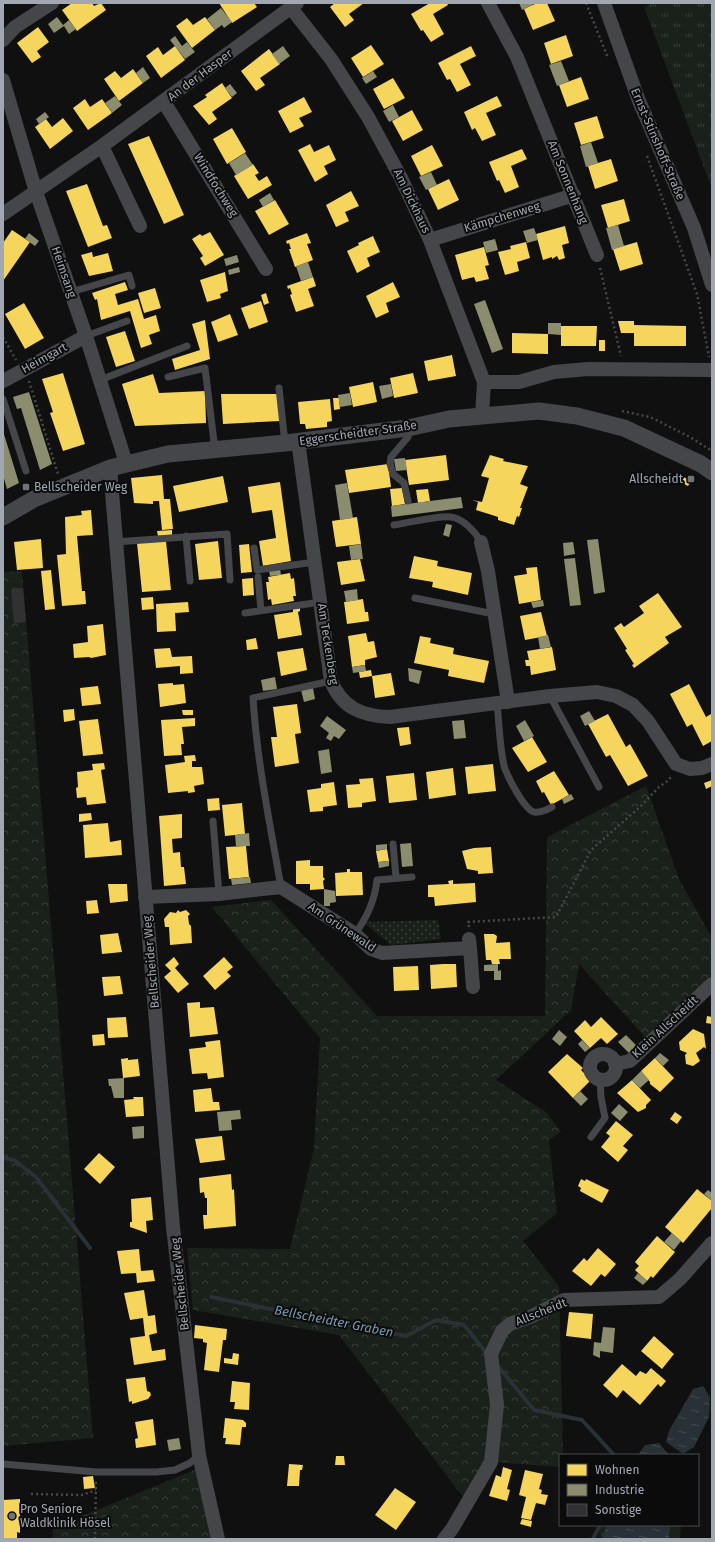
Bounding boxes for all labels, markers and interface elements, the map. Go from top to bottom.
street label: An der Hasper [165,46,235,104]
street label: Ernst-Stinshoff-Straße [628,86,688,202]
street label: Am Sonnenhang [545,138,591,226]
street label: Windfochweg [191,151,242,220]
street label: Am Dickhaus [390,167,434,236]
street label: Kämpchenweg [462,199,542,235]
street label: Heimsang [49,244,80,300]
street label: Heimgart [19,339,70,376]
street label: Eggerscheidter Straße [298,418,418,448]
place label: Allscheidt [629,472,684,486]
marker: Allscheidt [686,474,696,484]
place label: Bellscheider Weg [34,480,128,494]
marker: Bellscheider Weg [21,482,31,492]
street label: Am Teckenberg [315,602,341,686]
street label: Am Grünewald [306,899,378,955]
street label: Bellscheider Weg [140,914,162,1009]
street label: Klein Allscheidt [629,993,701,1061]
street label: Bellscheider Weg [168,1236,192,1331]
street label: Allscheidt [513,1295,569,1329]
water label: Bellscheidter Graben [273,1302,395,1340]
legend [559,1454,699,1526]
text: Wohnen [595,1463,639,1477]
text: Industrie [595,1483,644,1497]
place label: Pro Seniore Waldklinik Hösel [20,1502,111,1530]
text: Sonstige [595,1503,642,1517]
marker: Pro Seniore Waldklinik Hösel [7,1511,17,1521]

